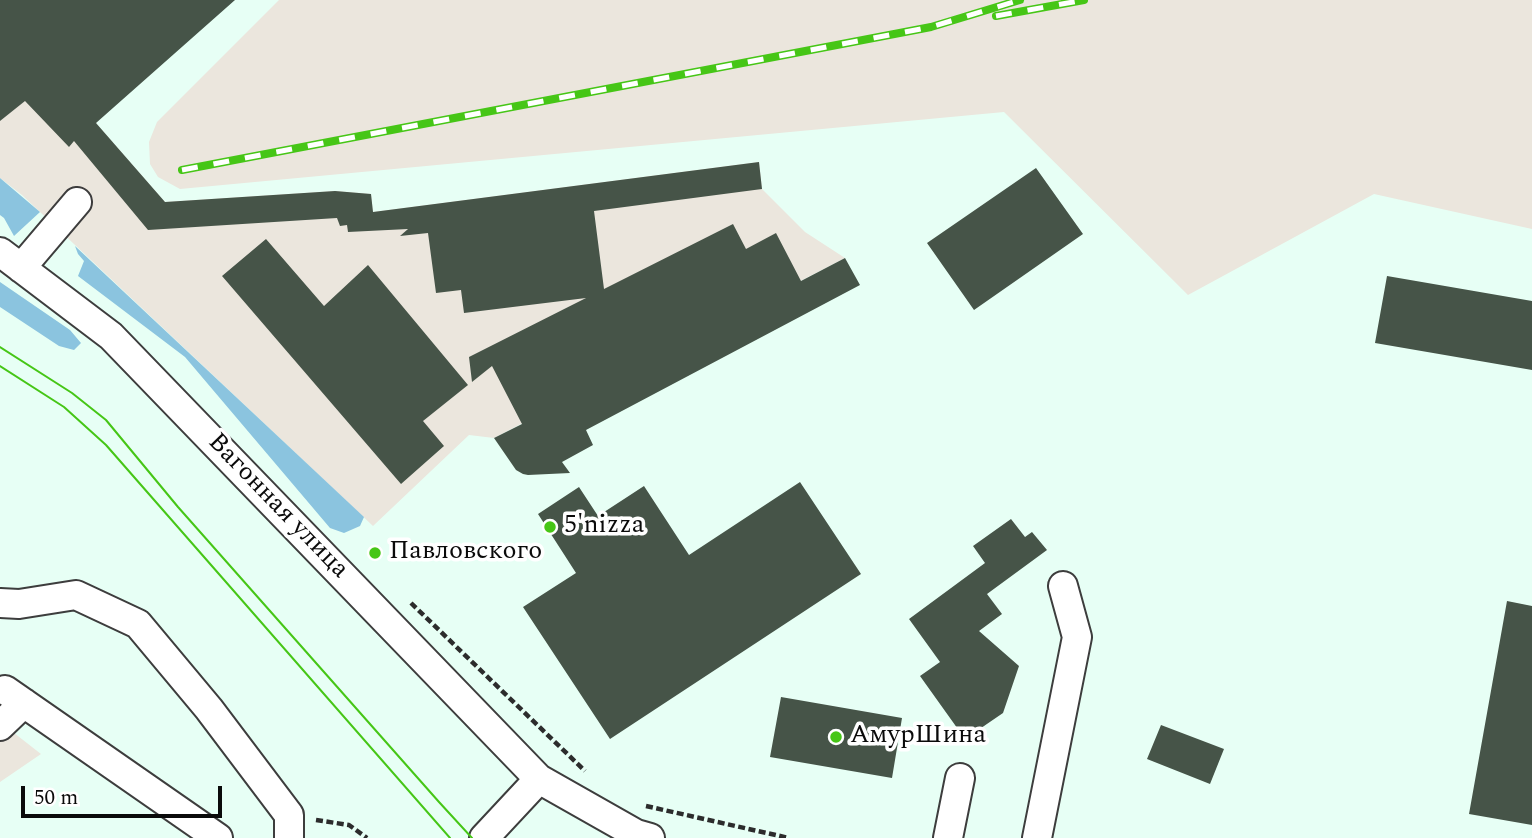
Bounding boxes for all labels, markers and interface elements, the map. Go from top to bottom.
street label: Вагонная улица [200,428,354,586]
place label: 5'nizza [564,511,644,543]
marker: 5'nizza [542,519,558,535]
place label: Павловского [389,537,542,569]
marker: Павловского [367,545,383,561]
place label: АмурШина [850,721,986,753]
marker: АмурШина [828,729,844,745]
scale bar [24,772,226,816]
text: 50 m [34,782,78,814]

